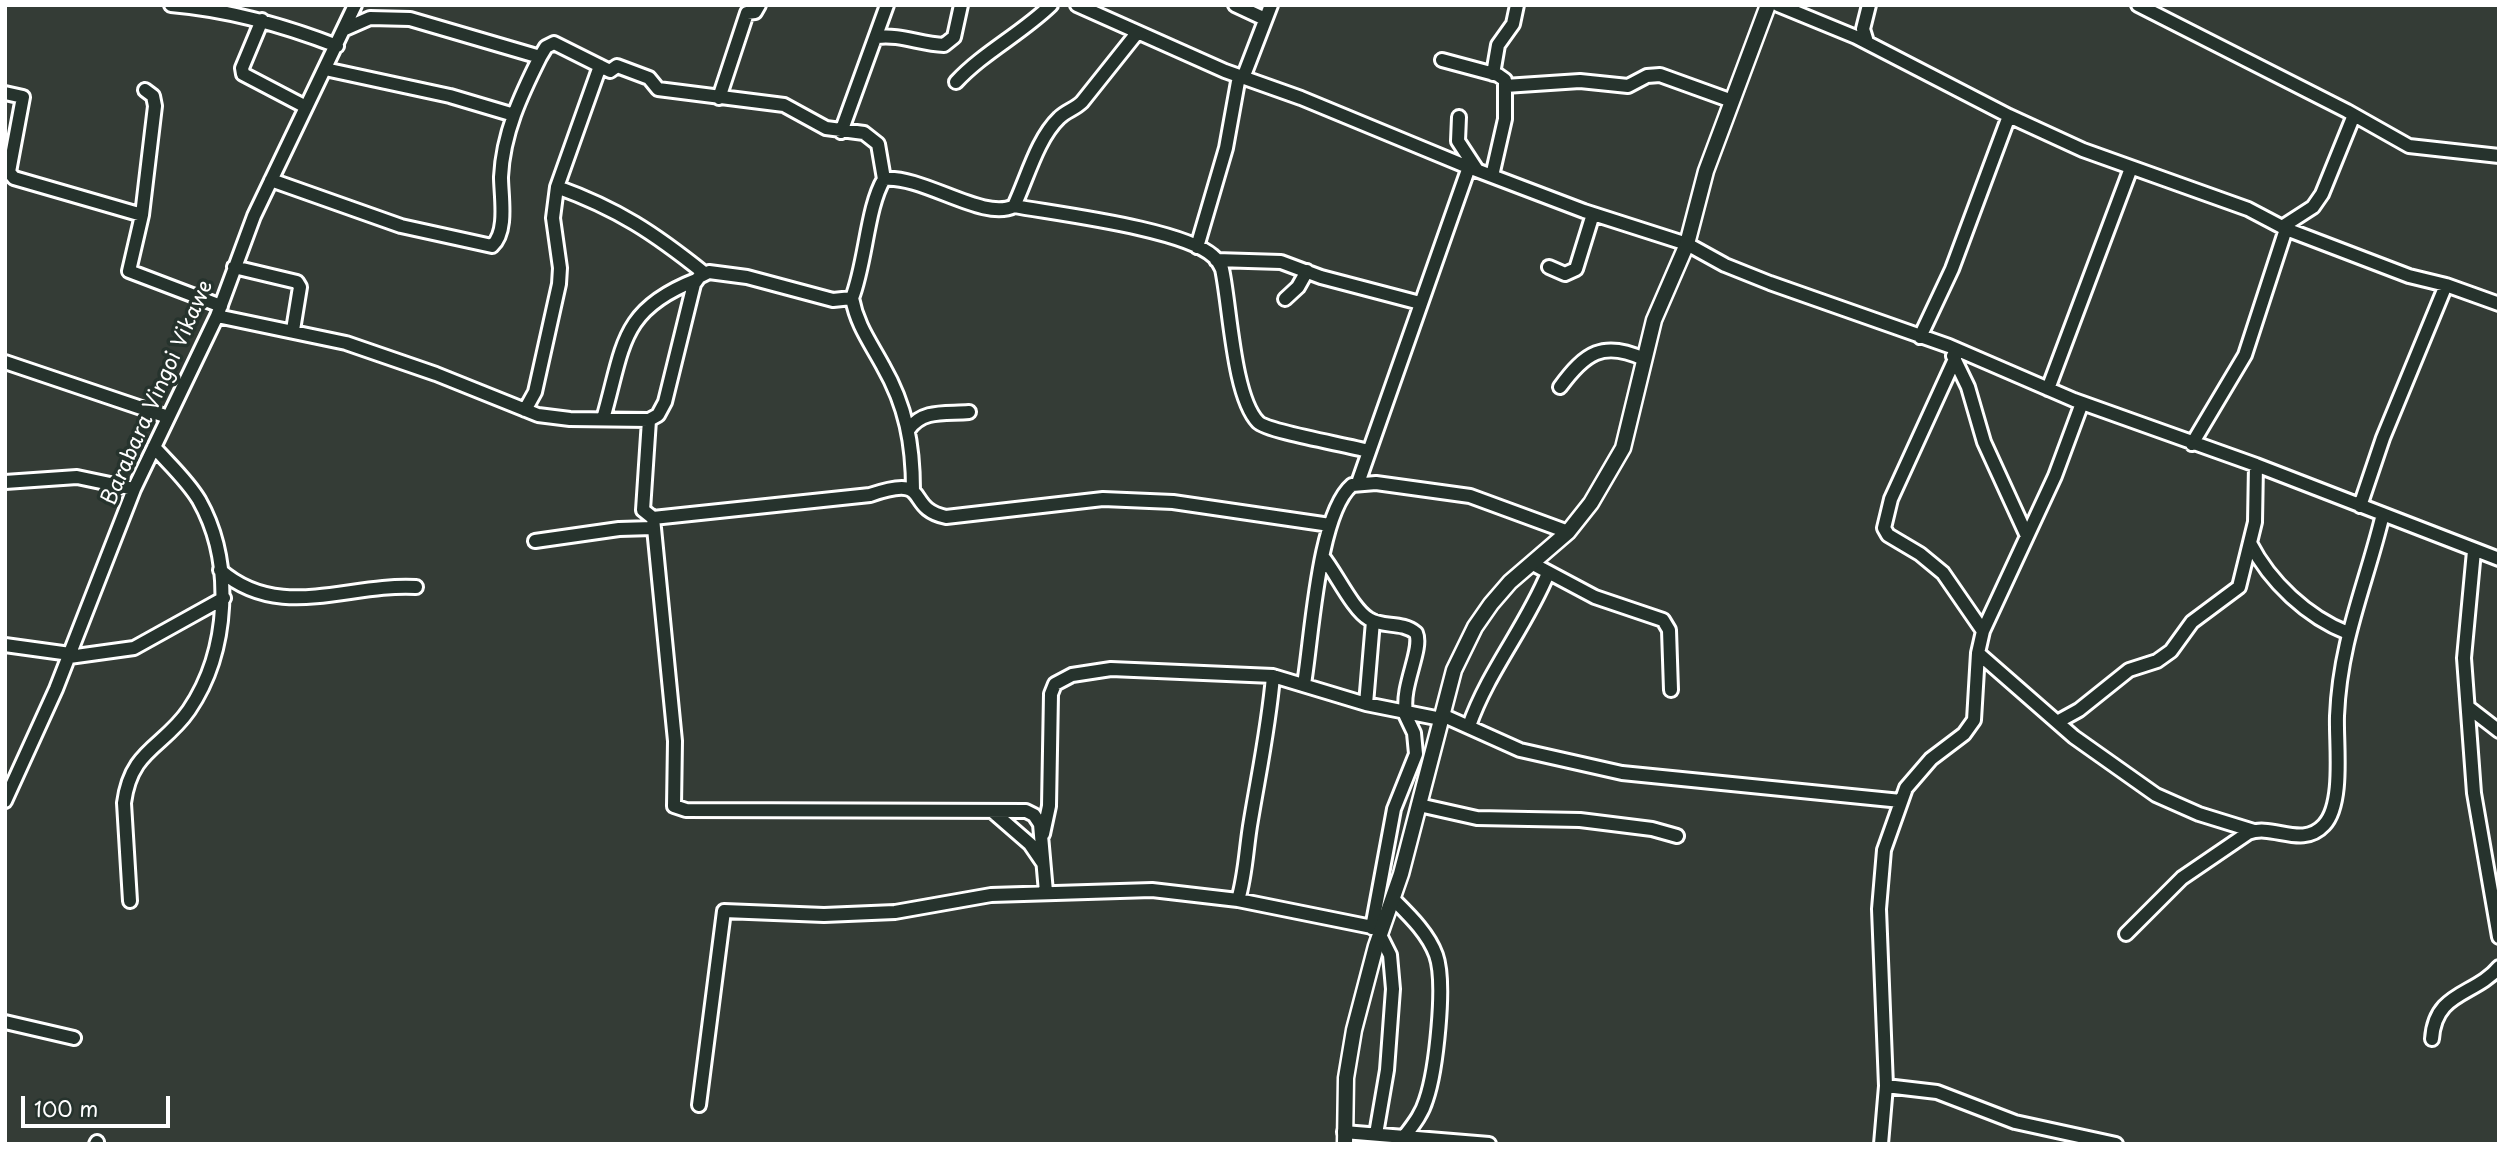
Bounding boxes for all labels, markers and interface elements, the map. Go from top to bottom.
street label: Barabara Vingoi Vikawe [97,277,219,509]
scale bar [24,1082,173,1126]
text: 100 m [34,1092,98,1124]

